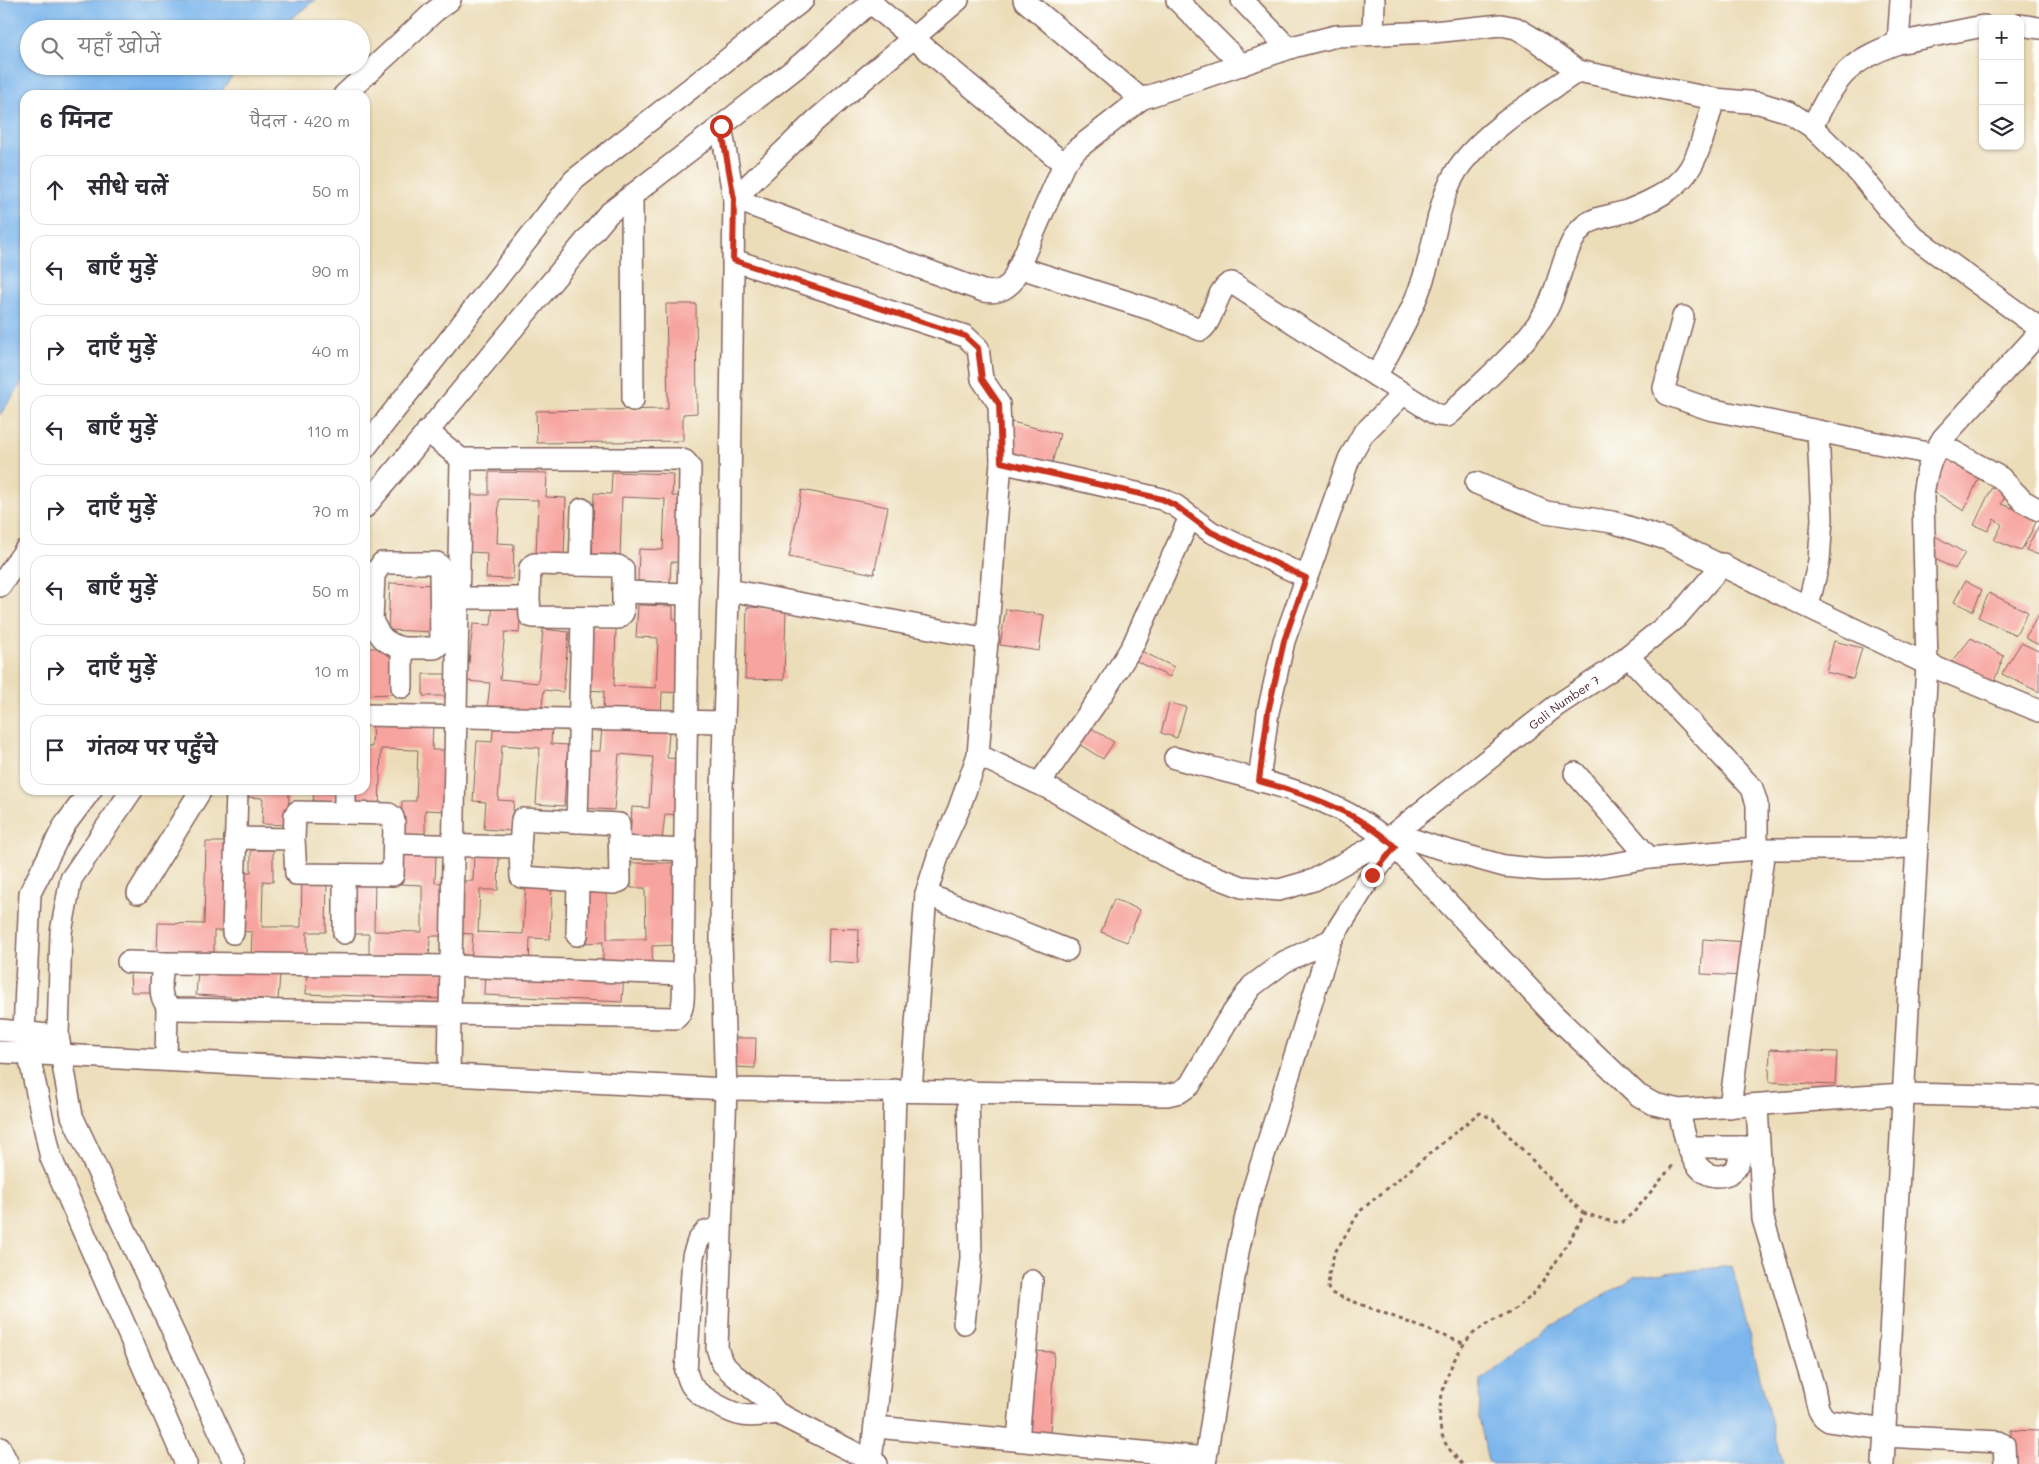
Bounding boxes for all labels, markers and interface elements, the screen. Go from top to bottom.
map controls [1979,15,2024,150]
button: + [1979,15,2024,60]
search box [20,20,370,75]
text: यहाँ खोजें [78,33,161,58]
icon: search [38,34,66,62]
button: − [1979,60,2024,105]
button: layers [1979,105,2024,150]
text: 6 मिनट [40,106,111,133]
text: पैदल · 420 m [250,110,350,131]
route start [710,115,733,138]
text: सीधे चलें [88,175,168,200]
icon: ahead [41,176,69,204]
text: 50 m [312,180,349,201]
text: बाएँ मुड़ें [88,255,157,280]
icon: left [41,256,69,284]
text: 90 m [312,260,349,281]
text: दाएँ मुड़ें [88,335,156,360]
icon: right [41,336,69,364]
text: 40 m [312,340,349,361]
text: बाएँ मुड़ें [88,415,157,440]
icon: left [41,416,69,444]
text: 110 m [307,420,349,441]
text: दाएँ मुड़ें [88,495,156,520]
icon: right [41,496,69,524]
text: 70 m [312,500,349,521]
text: बाएँ मुड़ें [88,575,157,600]
icon: left [41,576,69,604]
text: 50 m [312,580,349,601]
text: दाएँ मुड़ें [88,655,156,680]
icon: right [41,656,69,684]
text: 10 m [314,660,349,681]
street label: Gali Number 7 [1525,671,1603,733]
text: गंतव्य पर पहुँचे [88,735,217,760]
icon: arrive [41,736,69,764]
route end [1361,864,1384,887]

